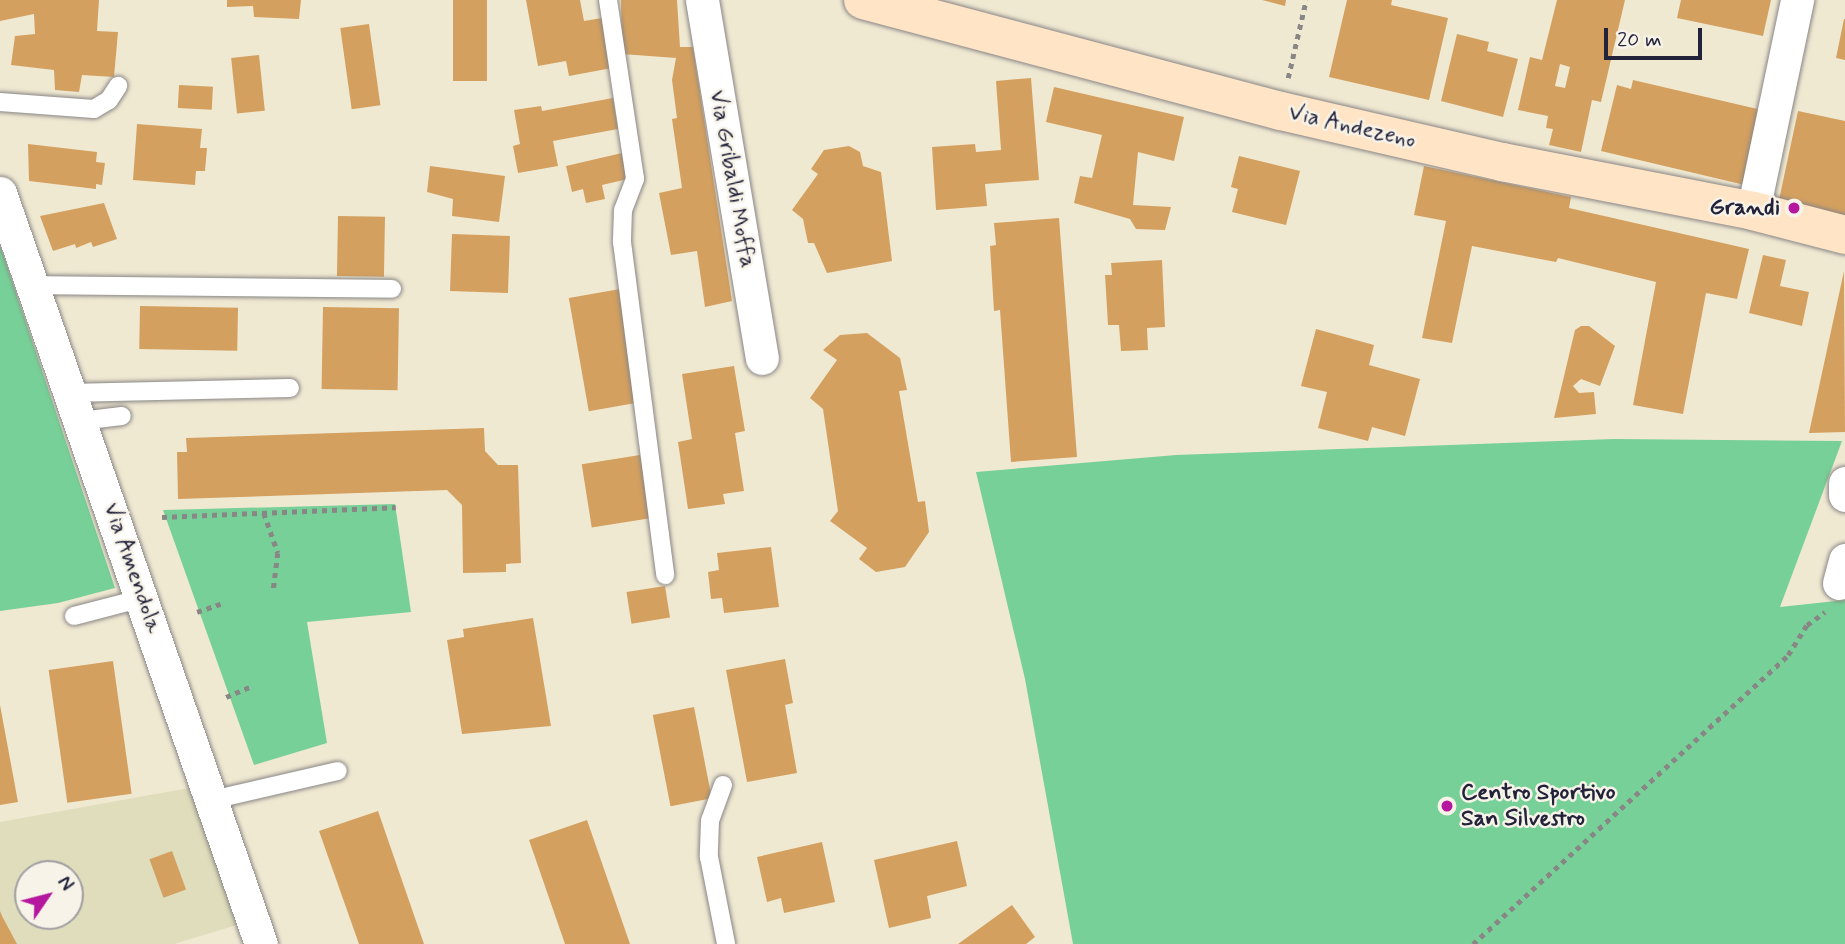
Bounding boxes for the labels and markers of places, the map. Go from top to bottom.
place label: Grandi [1710,194,1780,222]
marker: Grandi [1786,200,1802,216]
place label: Centro Sportivo San Silvestro [1461,779,1616,833]
marker: Centro Sportivo San Silvestro [1439,798,1455,814]

